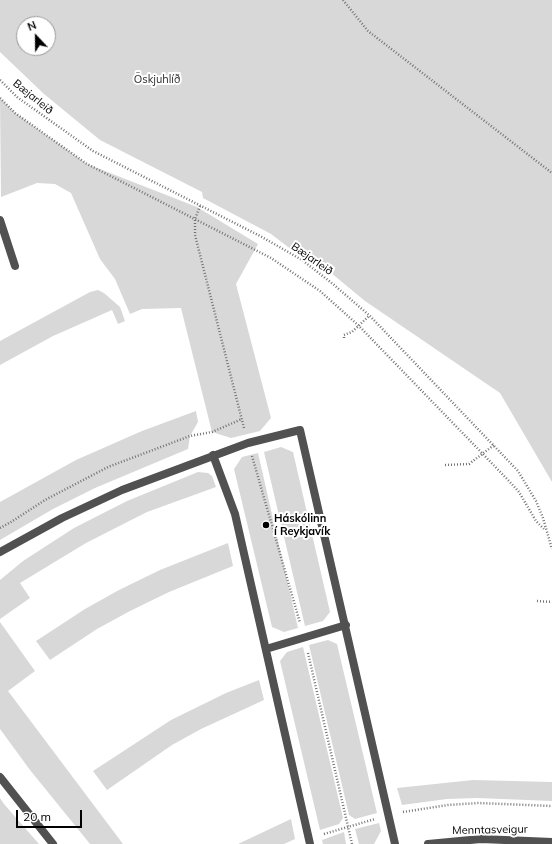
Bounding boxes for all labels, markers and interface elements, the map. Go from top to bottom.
north arrow [16,16,56,56]
text: N [25,18,38,34]
park label: Öskjuhlíð [134,73,180,87]
street label: Bæjarleið [10,77,56,117]
street label: Bæjarleið [289,240,335,278]
place label: Háskólinn í Reykjavík [274,512,330,538]
marker: Háskólinn í Reykjavík [261,520,271,530]
scale bar [18,802,84,828]
text: 20 m [23,809,51,824]
street label: Menntasveigur [452,823,528,837]

